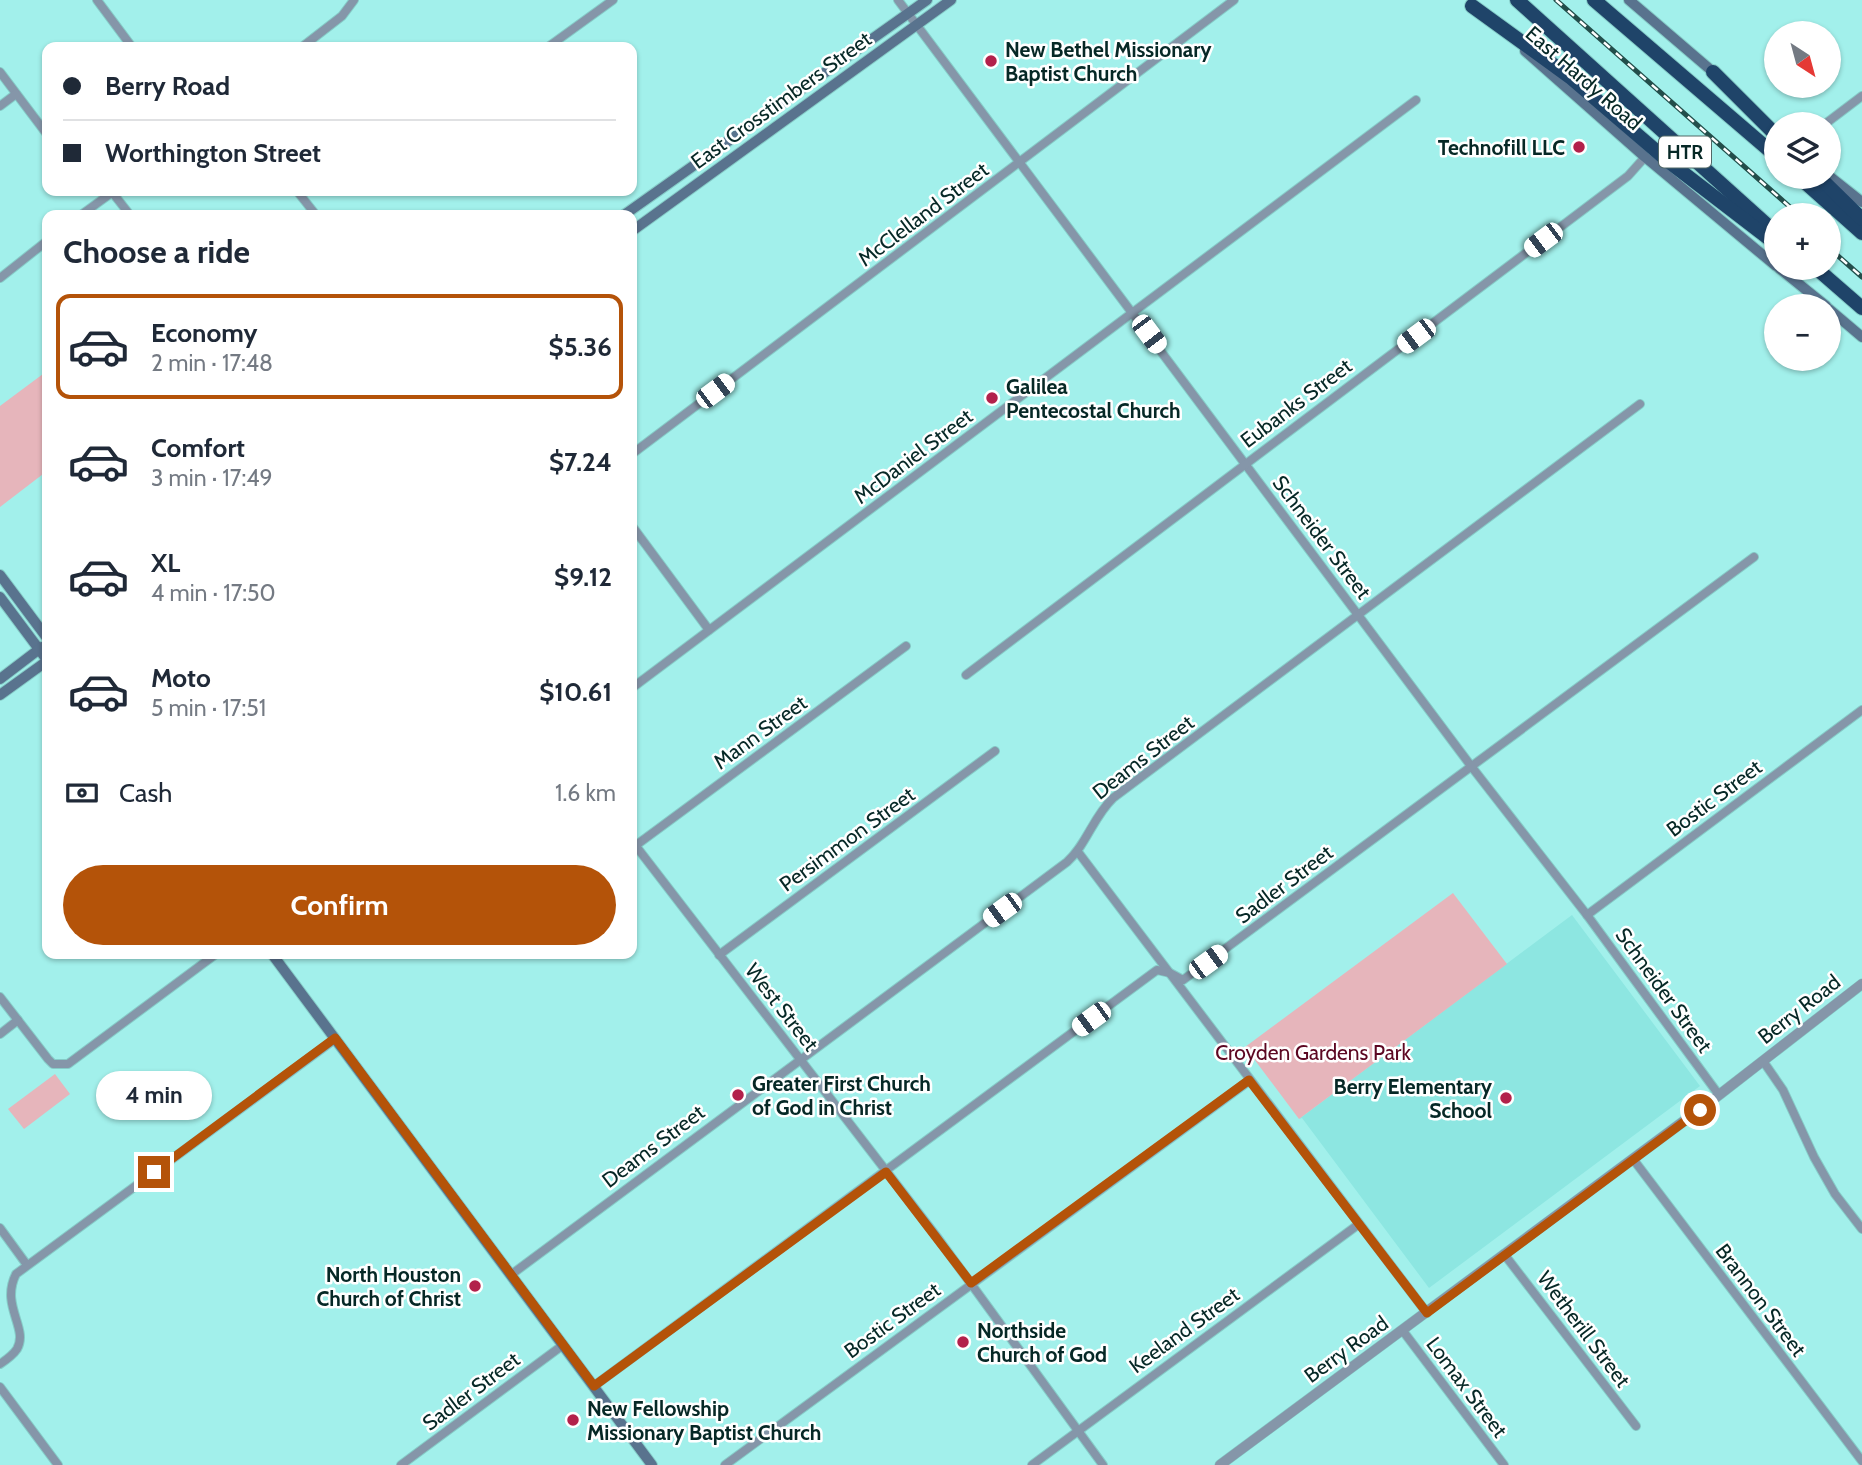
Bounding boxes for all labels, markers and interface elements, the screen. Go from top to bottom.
street label: East Hardy Road [1521,21,1647,135]
north arrow [1764,21,1841,98]
map controls [1764,21,1841,371]
street label: East Crosstimbers Street [686,26,876,174]
place label: New Bethel Missionary Baptist Church [1005,37,1212,86]
marker: New Bethel Missionary Baptist Church [983,53,999,69]
text: Berry Road [105,70,230,102]
button: layers [1764,112,1841,189]
place label: Technofill LLC [1438,135,1565,160]
road number: HTR [1659,136,1711,168]
text: Worthington Street [105,137,321,169]
marker: Technofill LLC [1571,139,1587,155]
street label: McClelland Street [853,157,993,271]
button: + [1764,203,1841,280]
car [1520,219,1567,261]
text: Choose a ride [63,232,250,271]
button: − [1764,294,1841,371]
car [1128,311,1171,357]
icon: car [67,315,130,378]
car [1393,315,1440,357]
text: Economy [151,317,257,349]
text: $5.36 [549,331,612,363]
text: 2 min · 17:48 [151,349,273,377]
street label: Eubanks Street [1236,353,1356,453]
car [692,370,739,412]
place label: Galilea Pentecostal Church [1006,374,1181,423]
marker: Galilea Pentecostal Church [984,390,1000,406]
street label: McDaniel Street [849,403,977,509]
icon: car [67,430,130,493]
text: Comfort [151,432,245,464]
text: $7.24 [549,446,612,478]
text: 3 min · 17:49 [151,464,273,492]
street label: Schneider Street [1268,470,1376,604]
icon: car [67,545,130,608]
text: XL [151,547,180,579]
text: $9.12 [554,561,612,593]
text: 4 min · 17:50 [151,579,276,607]
icon: car [67,660,130,723]
text: Moto [151,662,211,694]
text: $10.61 [539,676,612,708]
street label: Mann Street [708,690,812,774]
text: 5 min · 17:51 [151,694,266,722]
street label: Deams Street [1087,710,1199,804]
street label: Bostic Street [1662,754,1766,842]
icon: cash [63,774,101,812]
text: Cash [119,777,172,809]
text: 1.6 km [555,779,616,807]
street label: Persimmon Street [774,782,920,896]
street label: Sadler Street [1231,839,1337,929]
button: Confirm [63,865,616,945]
car [979,889,1026,931]
street label: Schneider Street [1610,923,1718,1057]
car [1185,941,1232,983]
street label: West Street [740,958,824,1056]
street label: Berry Road [1753,969,1845,1049]
car [1068,998,1115,1040]
park label: Croyden Gardens Park [1215,1040,1411,1065]
callout: 4 min [96,1070,212,1120]
place label: Greater First Church of God in Christ [752,1071,931,1120]
place label: Berry Elementary School [1334,1074,1493,1123]
text: 4 min [125,1081,183,1109]
marker: Greater First Church of God in Christ [730,1087,746,1103]
marker: Berry Elementary School [1498,1090,1514,1106]
route start [1684,1094,1716,1126]
street label: Deams Street [597,1099,709,1193]
route end [138,1156,170,1188]
street label: Brannon Street [1711,1239,1811,1361]
place label: North Houston Church of Christ [316,1262,461,1311]
street label: Wetherill Street [1532,1266,1636,1392]
street label: Bostic Street [839,1277,945,1363]
marker: North Houston Church of Christ [467,1278,483,1294]
street label: Keeland Street [1124,1282,1244,1378]
street label: Berry Road [1299,1310,1393,1388]
place label: Northside Church of God [977,1318,1107,1367]
street label: Lomax Street [1421,1332,1513,1442]
marker: Northside Church of God [955,1334,971,1350]
street label: Sadler Street [418,1346,524,1436]
place label: New Fellowship Missionary Baptist Church [587,1396,821,1445]
marker: New Fellowship Missionary Baptist Church [565,1412,581,1428]

